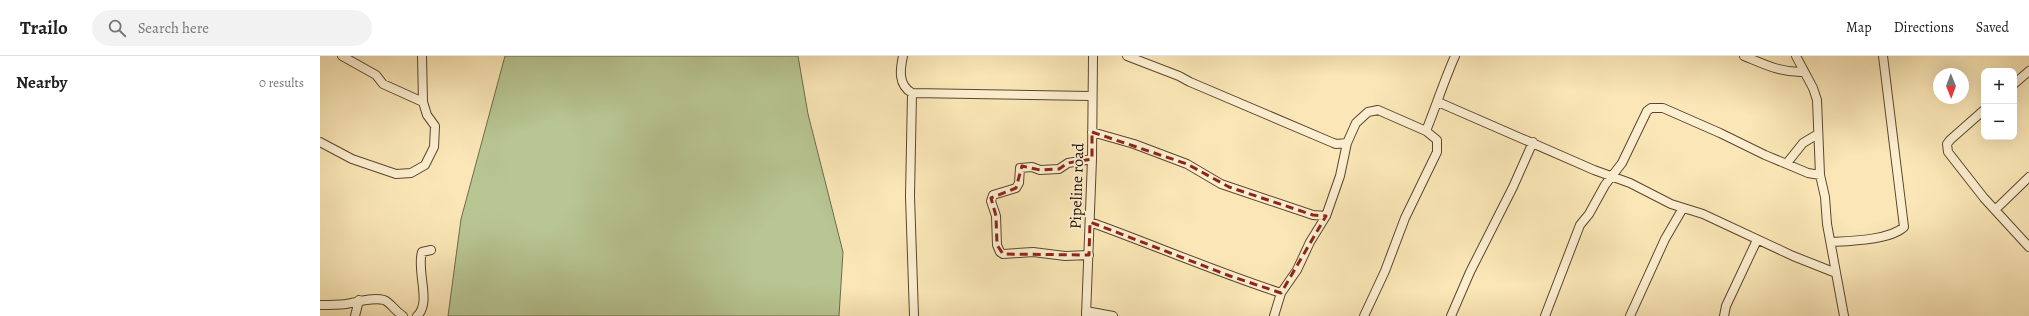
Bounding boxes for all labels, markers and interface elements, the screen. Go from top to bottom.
search box [92,10,372,46]
text: Trailo [20,15,68,41]
icon: search [106,17,128,39]
text: Search here [138,18,209,38]
text: Map [1846,18,1872,37]
text: Directions [1894,18,1954,37]
text: Saved [1976,18,2009,37]
north arrow [1933,68,1969,104]
map controls [1981,68,2017,140]
button: + [1981,68,2017,104]
text: Nearby [16,71,67,94]
text: 0 results [259,74,304,91]
button: − [1981,104,2017,140]
street label: Pipeline road [1065,142,1090,230]

